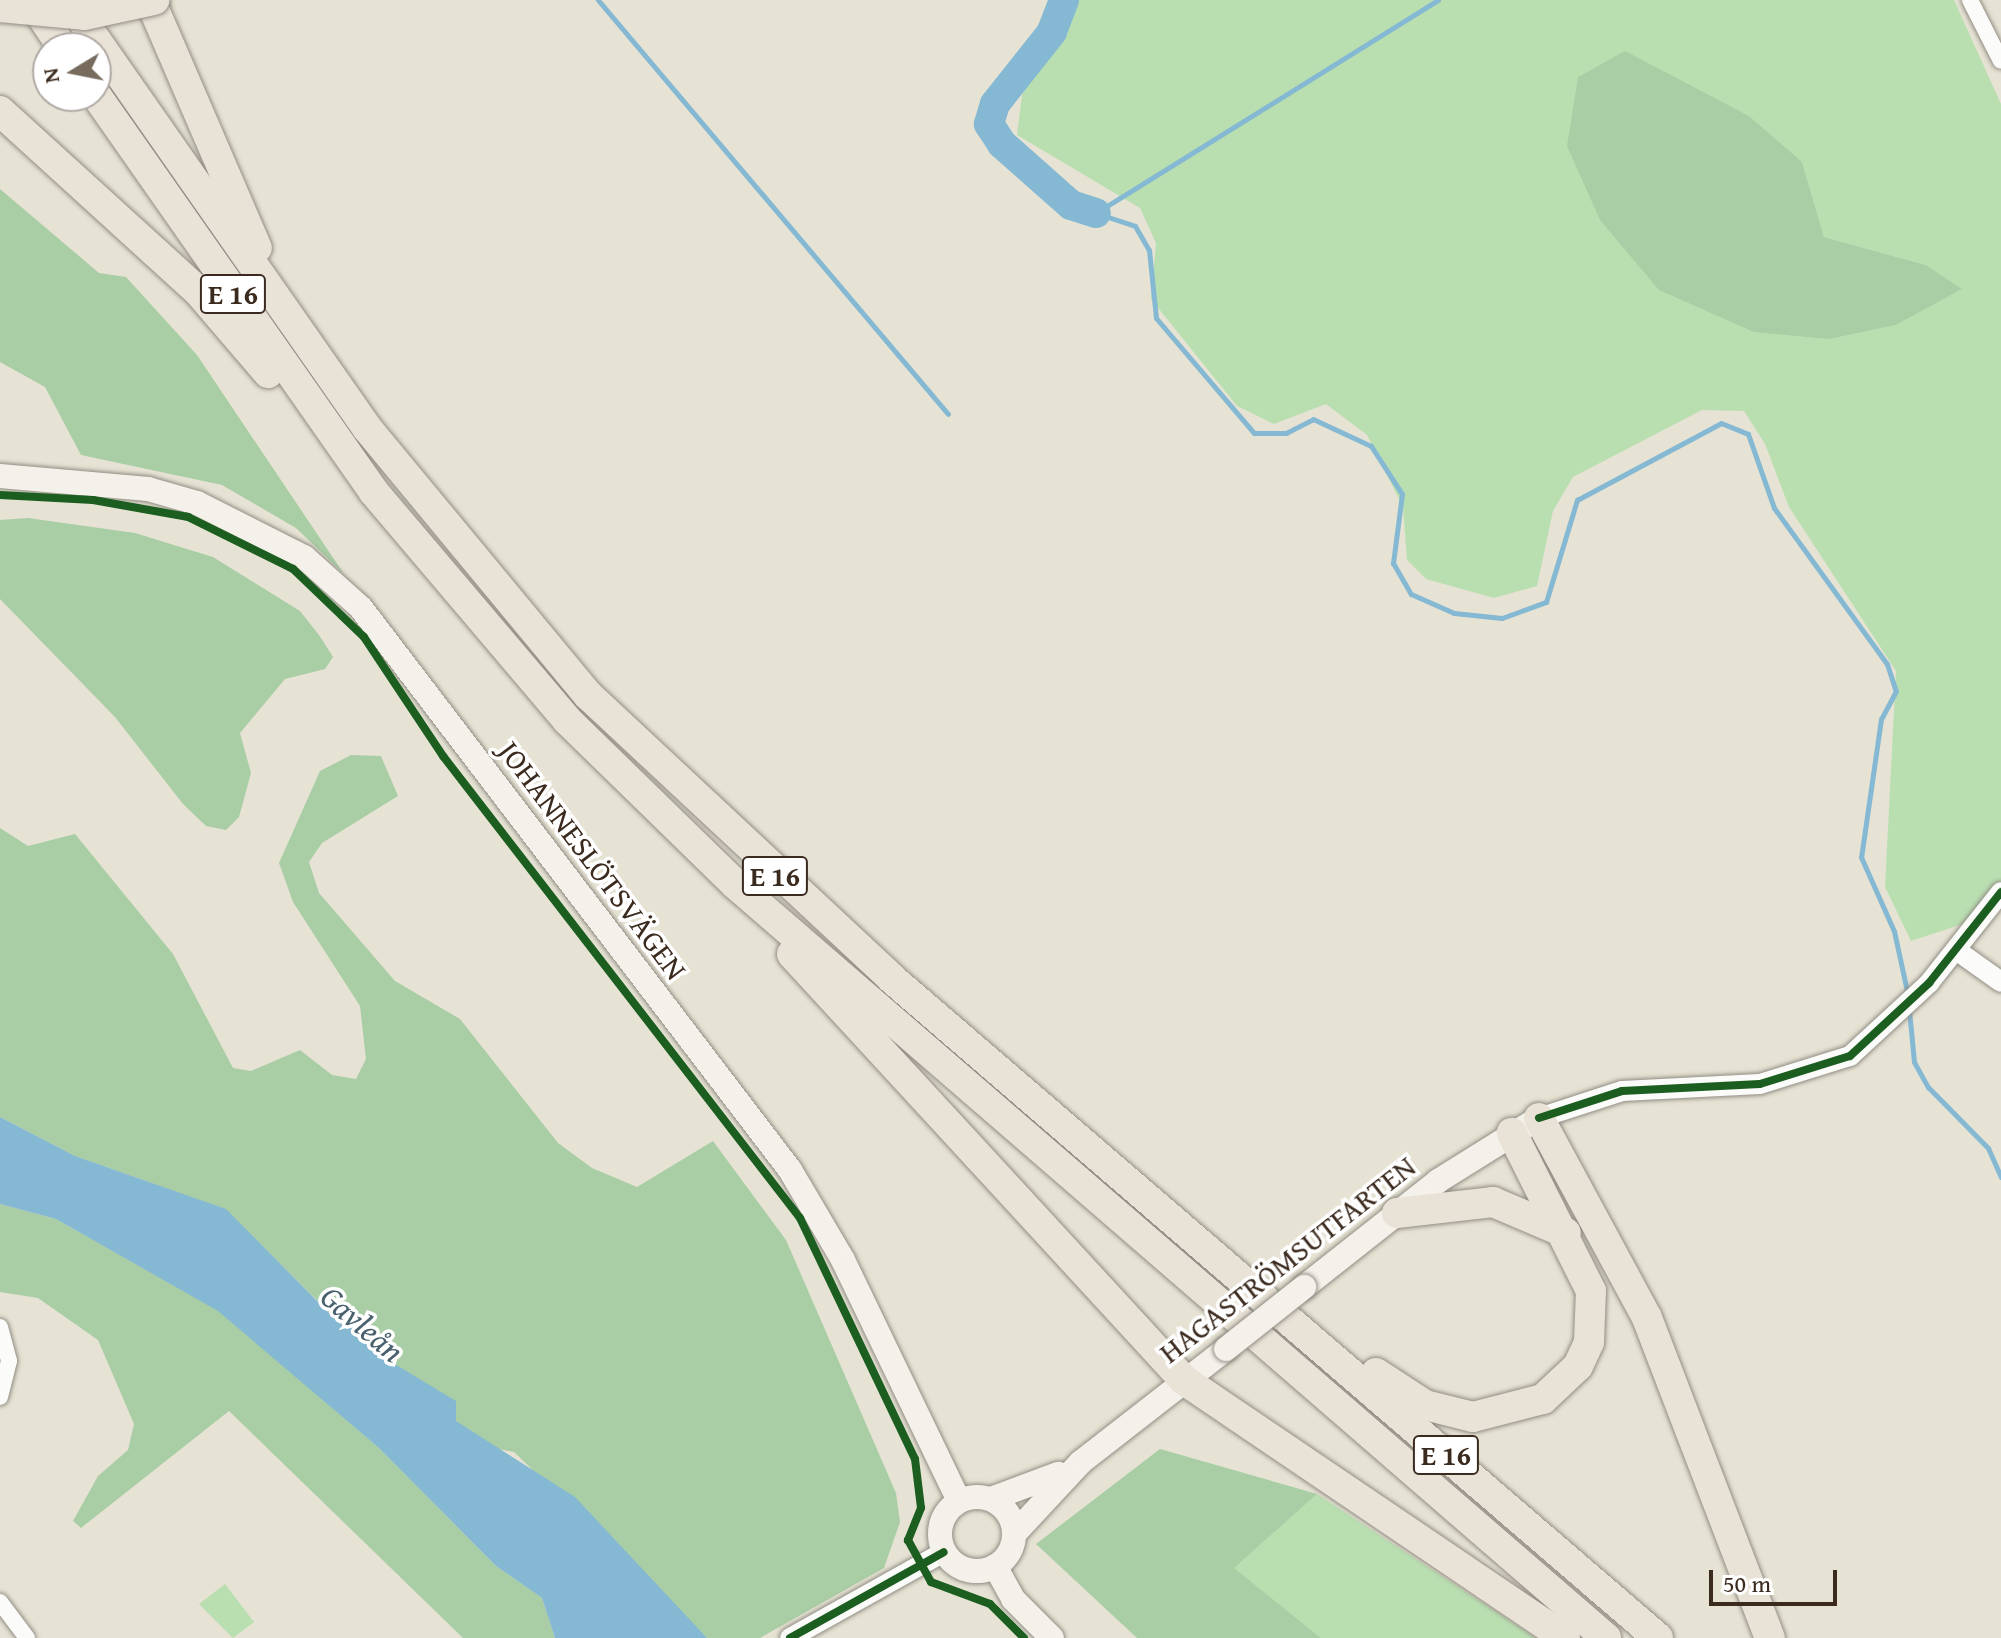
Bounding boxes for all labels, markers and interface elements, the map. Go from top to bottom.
north arrow [32,32,112,112]
text: N [33,66,67,86]
road number: E 16 [199,270,267,318]
street label: JOHANNESLÖTSVÄGEN [492,734,694,986]
road number: E 16 [741,852,809,900]
street label: HAGASTRÖMSUTFARTEN [1152,1148,1422,1370]
water label: Gavleån [313,1278,411,1370]
road number: E 16 [1412,1431,1480,1479]
scale bar [1713,1554,1841,1604]
text: 50 m [1723,1566,1771,1601]

